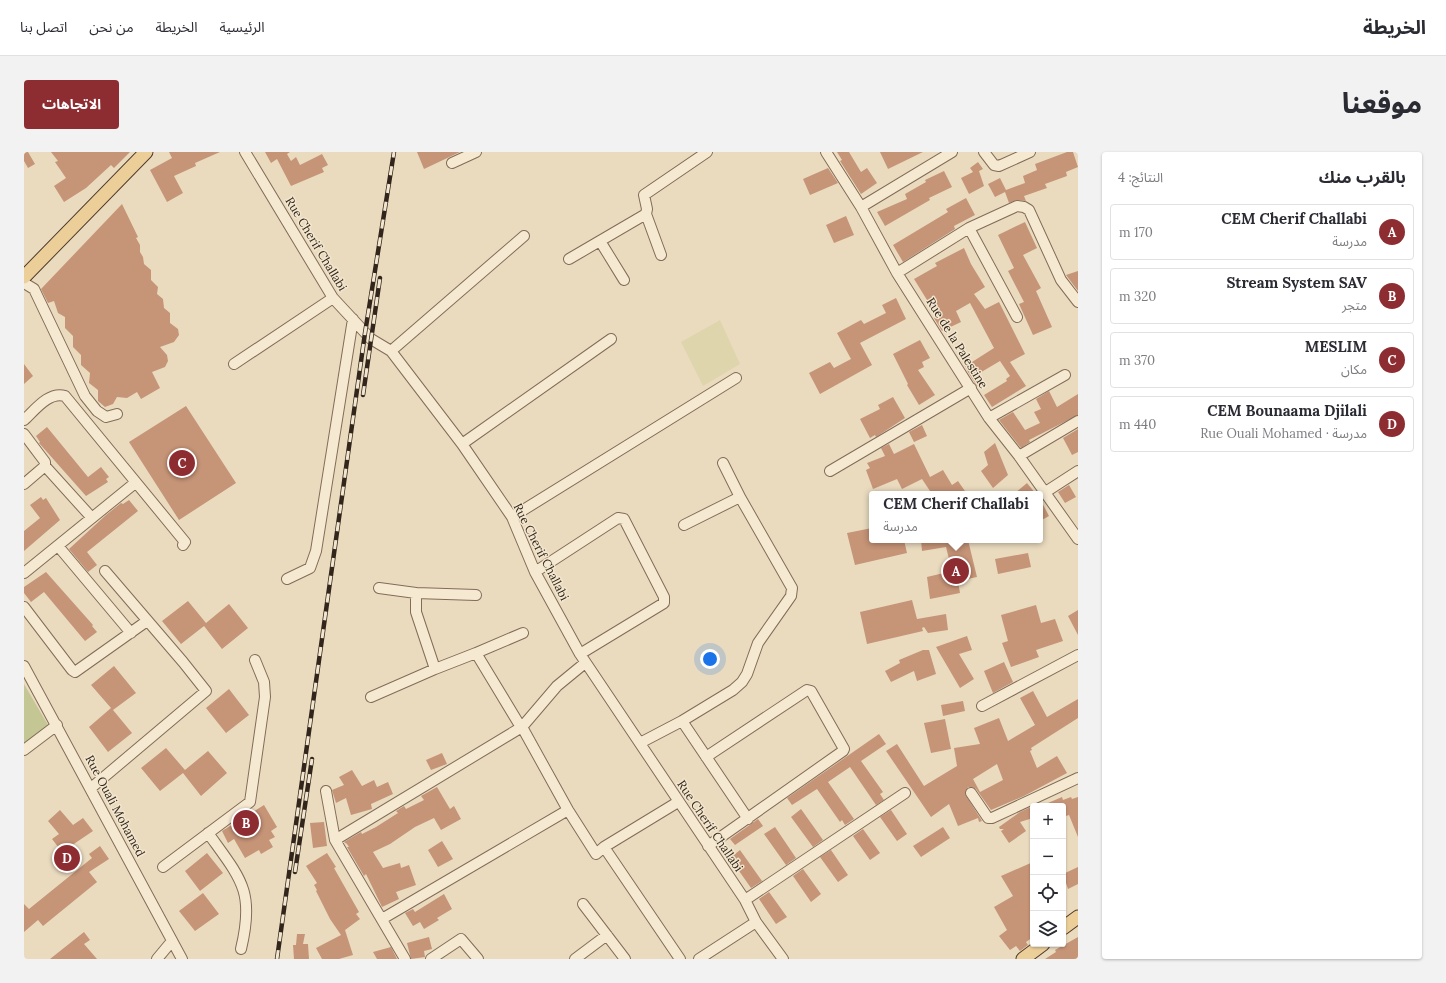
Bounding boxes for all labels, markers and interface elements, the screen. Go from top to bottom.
text: الخريطة [1363,15,1426,39]
text: اتصل بنا [20,18,67,36]
text: من نحن [89,18,134,36]
text: الخريطة [156,18,197,36]
text: الرئيسية [219,18,264,36]
button: الاتجاهات [24,80,119,129]
text: موقعنا [1342,85,1422,121]
text: بالقرب منك [1319,166,1406,188]
text: النتائج: 4 [1118,169,1163,186]
street label: Rue Cherif Challabi [282,194,350,293]
text: CEM Cherif Challabi [1221,209,1367,228]
text: 170 m [1119,224,1153,241]
text: A [1388,224,1396,241]
text: مدرسة [1332,233,1367,250]
text: Stream System SAV [1226,273,1367,292]
text: 320 m [1119,288,1156,305]
text: B [1388,288,1396,305]
street label: Rue de la Palestine [923,295,992,391]
text: متجر [1342,297,1367,314]
text: MESLIM [1305,337,1367,356]
text: 370 m [1119,352,1155,369]
text: C [1388,352,1396,369]
text: مكان [1341,361,1367,378]
text: CEM Bounaama Djilali [1207,401,1367,420]
text: 440 m [1119,416,1156,433]
text: D [1387,416,1397,433]
text: مدرسة · Rue Ouali Mohamed [1200,425,1367,442]
pin: C [169,448,195,478]
popup [869,491,1043,543]
text: CEM Cherif Challabi [883,494,1029,513]
street label: Rue Cherif Challabi [510,501,572,603]
text: مدرسة [883,518,918,535]
pin: A [943,556,969,586]
your location [700,649,720,669]
street label: Rue Ouali Mohamed [82,752,149,859]
street label: Rue Cherif Challabi [674,777,747,874]
map controls [1030,803,1066,947]
button: + [1030,803,1066,839]
pin: B [233,808,259,838]
button: − [1030,839,1066,875]
pin: D [54,843,80,873]
button: locate [1030,875,1066,911]
button: layers [1030,911,1066,947]

